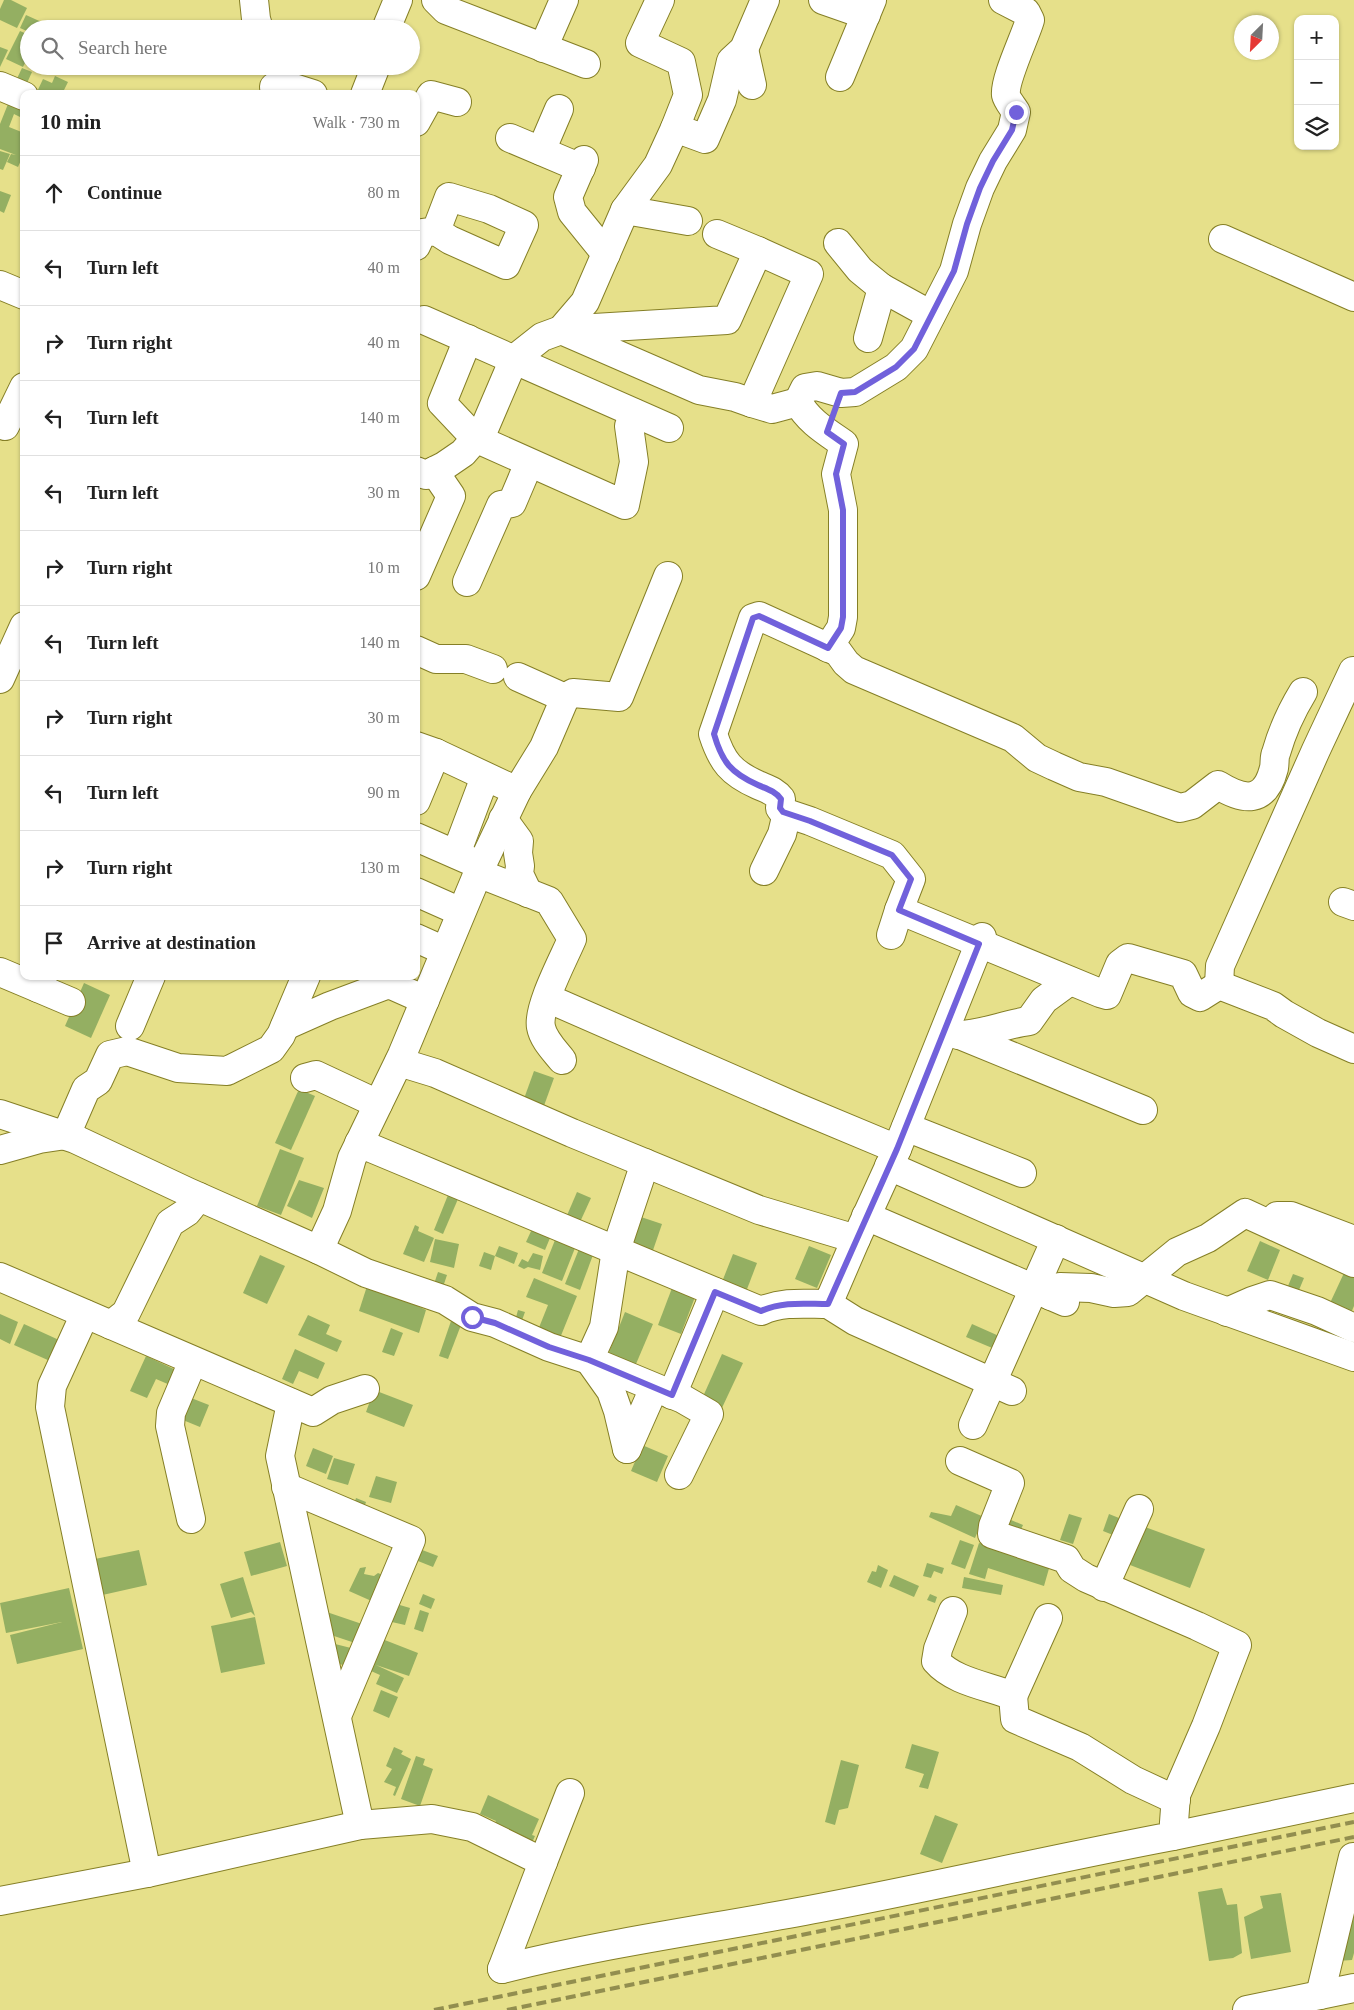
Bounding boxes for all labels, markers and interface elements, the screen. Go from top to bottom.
north arrow [1234,15,1279,60]
map controls [1294,15,1339,150]
button: + [1294,15,1339,60]
search box [20,20,420,75]
icon: search [38,34,66,62]
text: Search here [78,37,167,58]
button: − [1294,60,1339,105]
route end [1005,101,1028,124]
button: layers [1294,105,1339,150]
text: 10 min [40,110,101,134]
text: Walk · 730 m [313,114,400,131]
icon: ahead [40,179,68,207]
text: Continue [87,182,162,203]
text: 80 m [368,184,400,201]
icon: left [40,254,68,282]
text: Turn left [87,257,159,278]
text: 40 m [368,259,400,276]
icon: right [40,329,68,357]
text: Turn right [87,332,172,353]
text: 40 m [368,334,400,351]
icon: left [40,404,68,432]
text: Turn left [87,407,159,428]
text: 140 m [360,409,400,426]
icon: left [40,479,68,507]
text: Turn left [87,482,159,503]
text: 30 m [368,484,400,501]
icon: right [40,554,68,582]
text: Turn right [87,557,172,578]
text: 10 m [368,559,400,576]
icon: left [40,629,68,657]
text: Turn left [87,632,159,653]
text: 140 m [360,634,400,651]
icon: right [40,704,68,732]
text: Turn right [87,707,172,728]
text: 30 m [368,709,400,726]
icon: left [40,779,68,807]
text: Turn left [87,782,159,803]
text: 90 m [368,784,400,801]
icon: right [40,854,68,882]
text: Turn right [87,857,172,878]
text: 130 m [360,859,400,876]
icon: arrive [40,929,68,957]
text: Arrive at destination [87,932,256,953]
route start [461,1306,484,1329]

